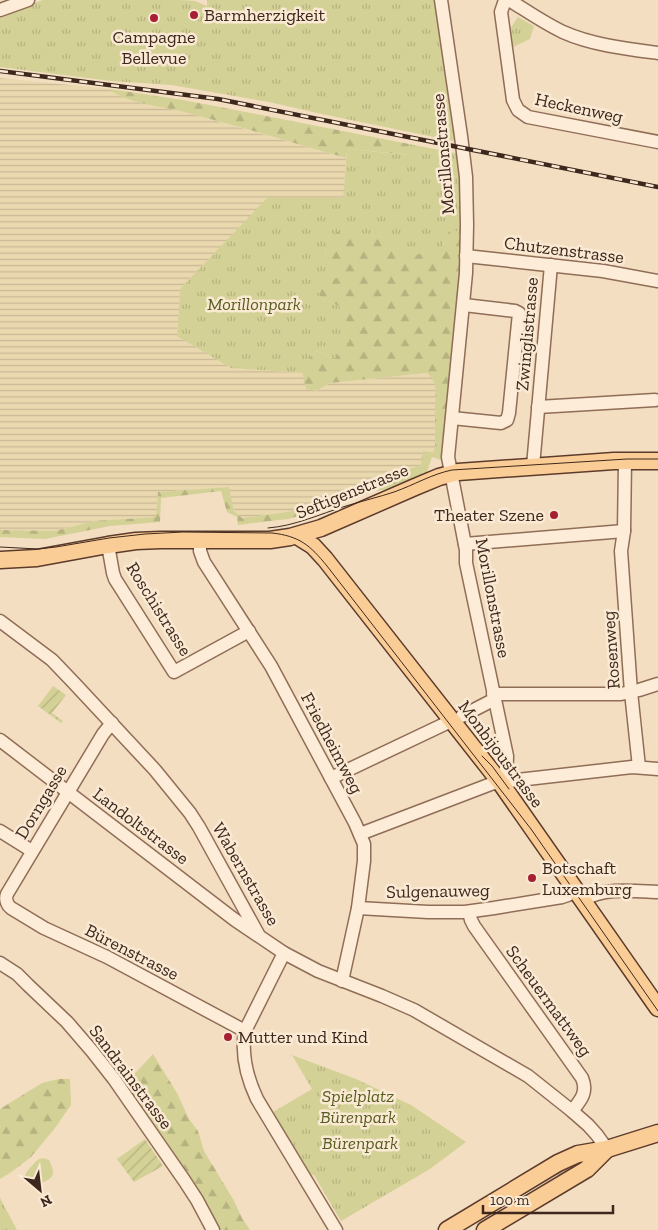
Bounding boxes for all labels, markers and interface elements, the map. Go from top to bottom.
place label: Barmherzigkeit [204,4,326,26]
marker: Barmherzigkeit [188,9,200,21]
marker: Campagne Bellevue [148,12,160,24]
place label: Campagne Bellevue [112,26,196,69]
street label: Heckenweg [533,88,625,128]
street label: Morillonstrasse [427,93,459,215]
street label: Chutzenstrasse [503,232,625,268]
street label: Zwinglistrasse [511,276,543,392]
park label: Morillonpark [207,293,301,315]
street label: Seftigenstrasse [293,458,411,524]
place label: Theater Szene [434,504,544,526]
marker: Theater Szene [548,509,560,521]
street label: Morillonstrasse [471,536,515,660]
street label: Roschistrasse [121,558,197,660]
street label: Rosenweg [597,610,625,690]
street label: Friedheimweg [296,689,368,798]
street label: Monbijoustrasse [454,696,548,812]
street label: Dorngasse [10,761,72,843]
street label: Landoltstrasse [89,783,193,869]
street label: Wabernstrasse [208,818,284,930]
place label: Botschaft Luxemburg [542,857,632,900]
marker: Botschaft Luxemburg [526,872,538,884]
street label: Sulgenauweg [386,879,490,903]
street label: Bürenstrasse [81,919,183,985]
street label: Scheuermattweg [501,941,597,1061]
street label: Sandrainstrasse [85,1020,177,1134]
place label: Mutter und Kind [238,1026,368,1048]
marker: Mutter und Kind [222,1031,234,1043]
park label: Spielplatz Bürenpark [320,1085,396,1128]
park label: Bürenpark [322,1132,398,1154]
north arrow [15,1165,65,1215]
scale bar [483,1182,613,1214]
text: N [37,1191,55,1211]
text: 100 m [490,1191,529,1209]

